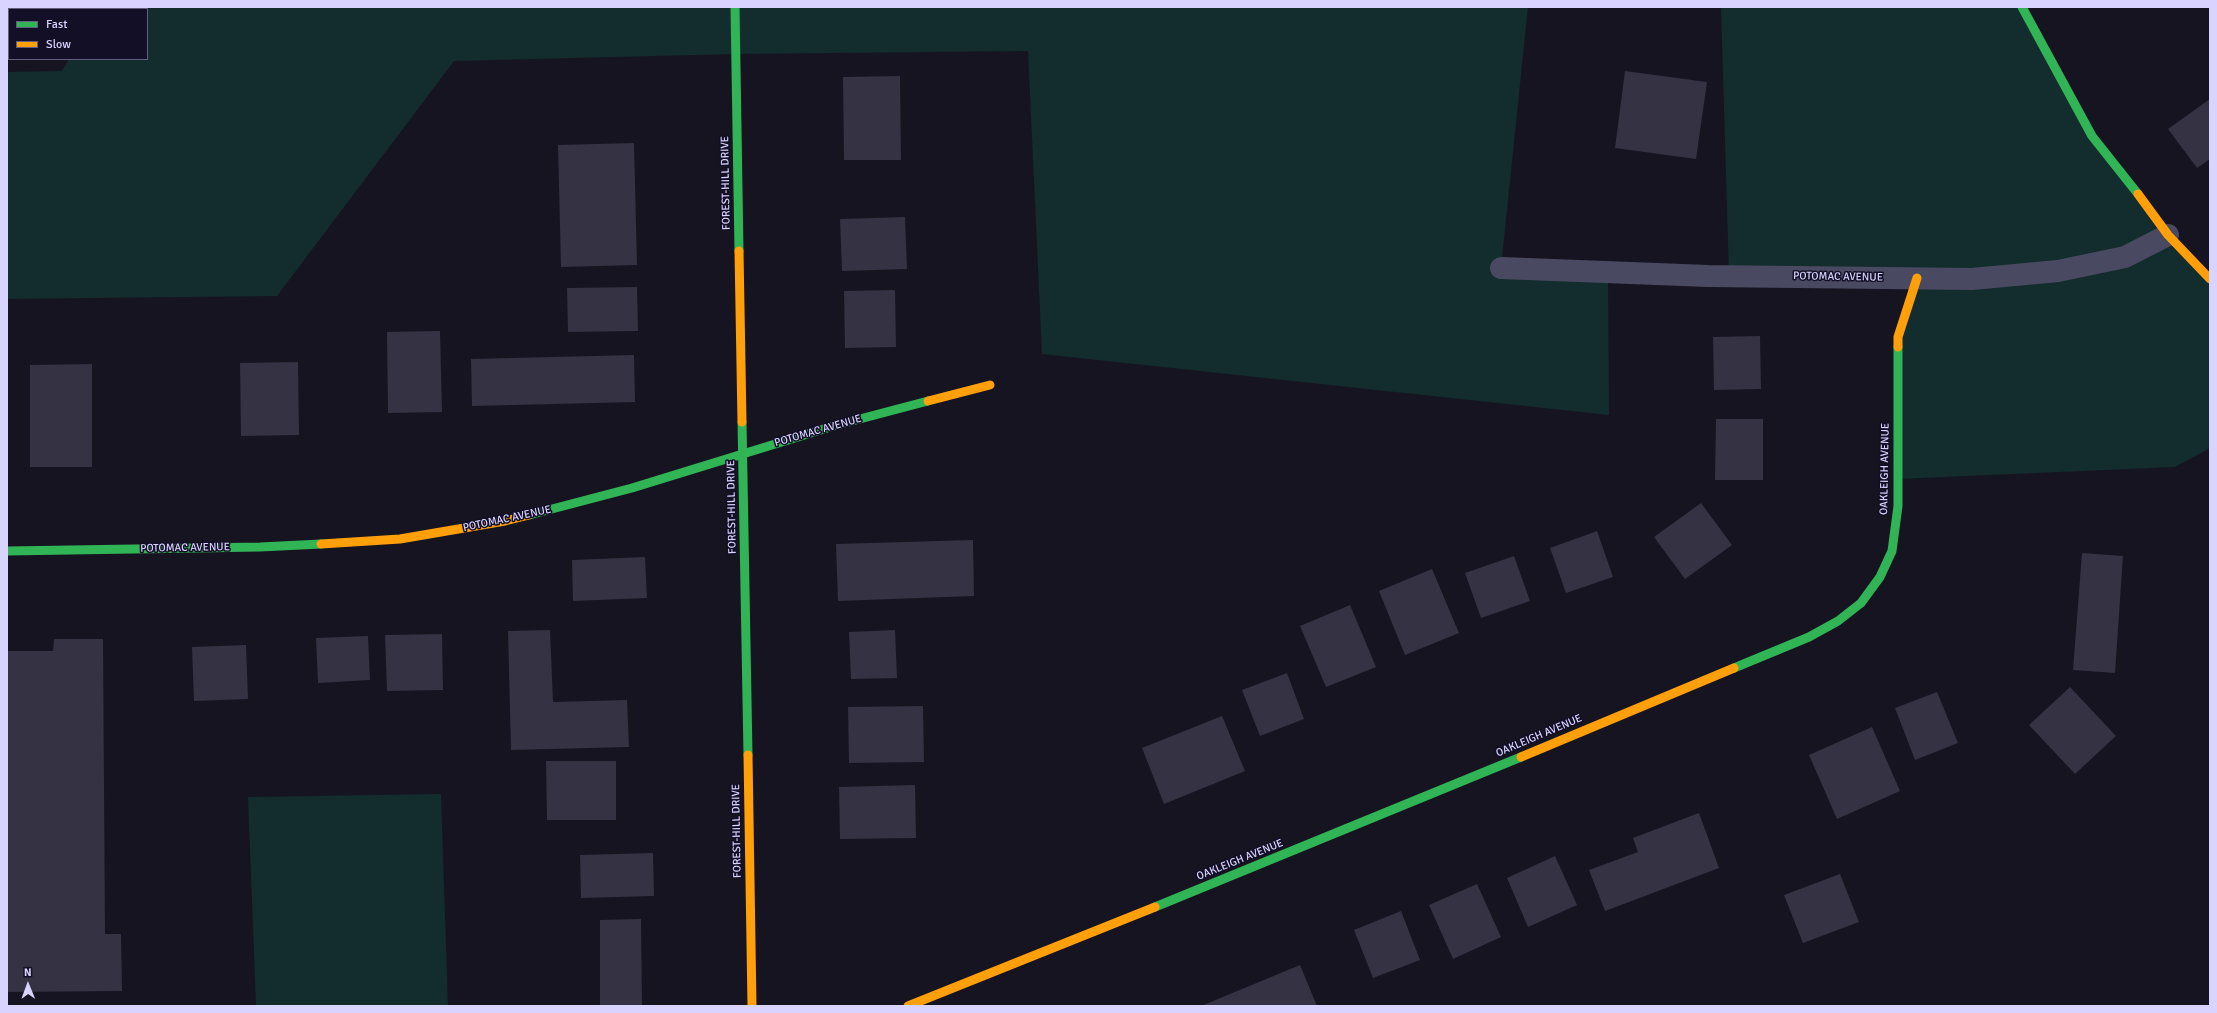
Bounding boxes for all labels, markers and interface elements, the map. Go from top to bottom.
legend [8,8,148,60]
text: Fast [46,17,67,32]
text: Slow [46,37,71,52]
street label: FOREST-HILL DRIVE [719,136,733,230]
street label: POTOMAC AVENUE [1793,270,1883,284]
street label: POTOMAC AVENUE [773,412,863,450]
street label: OAKLEIGH AVENUE [1878,423,1892,515]
street label: FOREST-HILL DRIVE [725,460,739,554]
street label: POTOMAC AVENUE [462,503,552,535]
street label: POTOMAC AVENUE [140,541,230,555]
street label: OAKLEIGH AVENUE [1494,712,1584,760]
street label: FOREST-HILL DRIVE [730,784,744,878]
street label: OAKLEIGH AVENUE [1195,837,1285,883]
north arrow [8,965,48,1005]
text: N [24,966,32,979]

